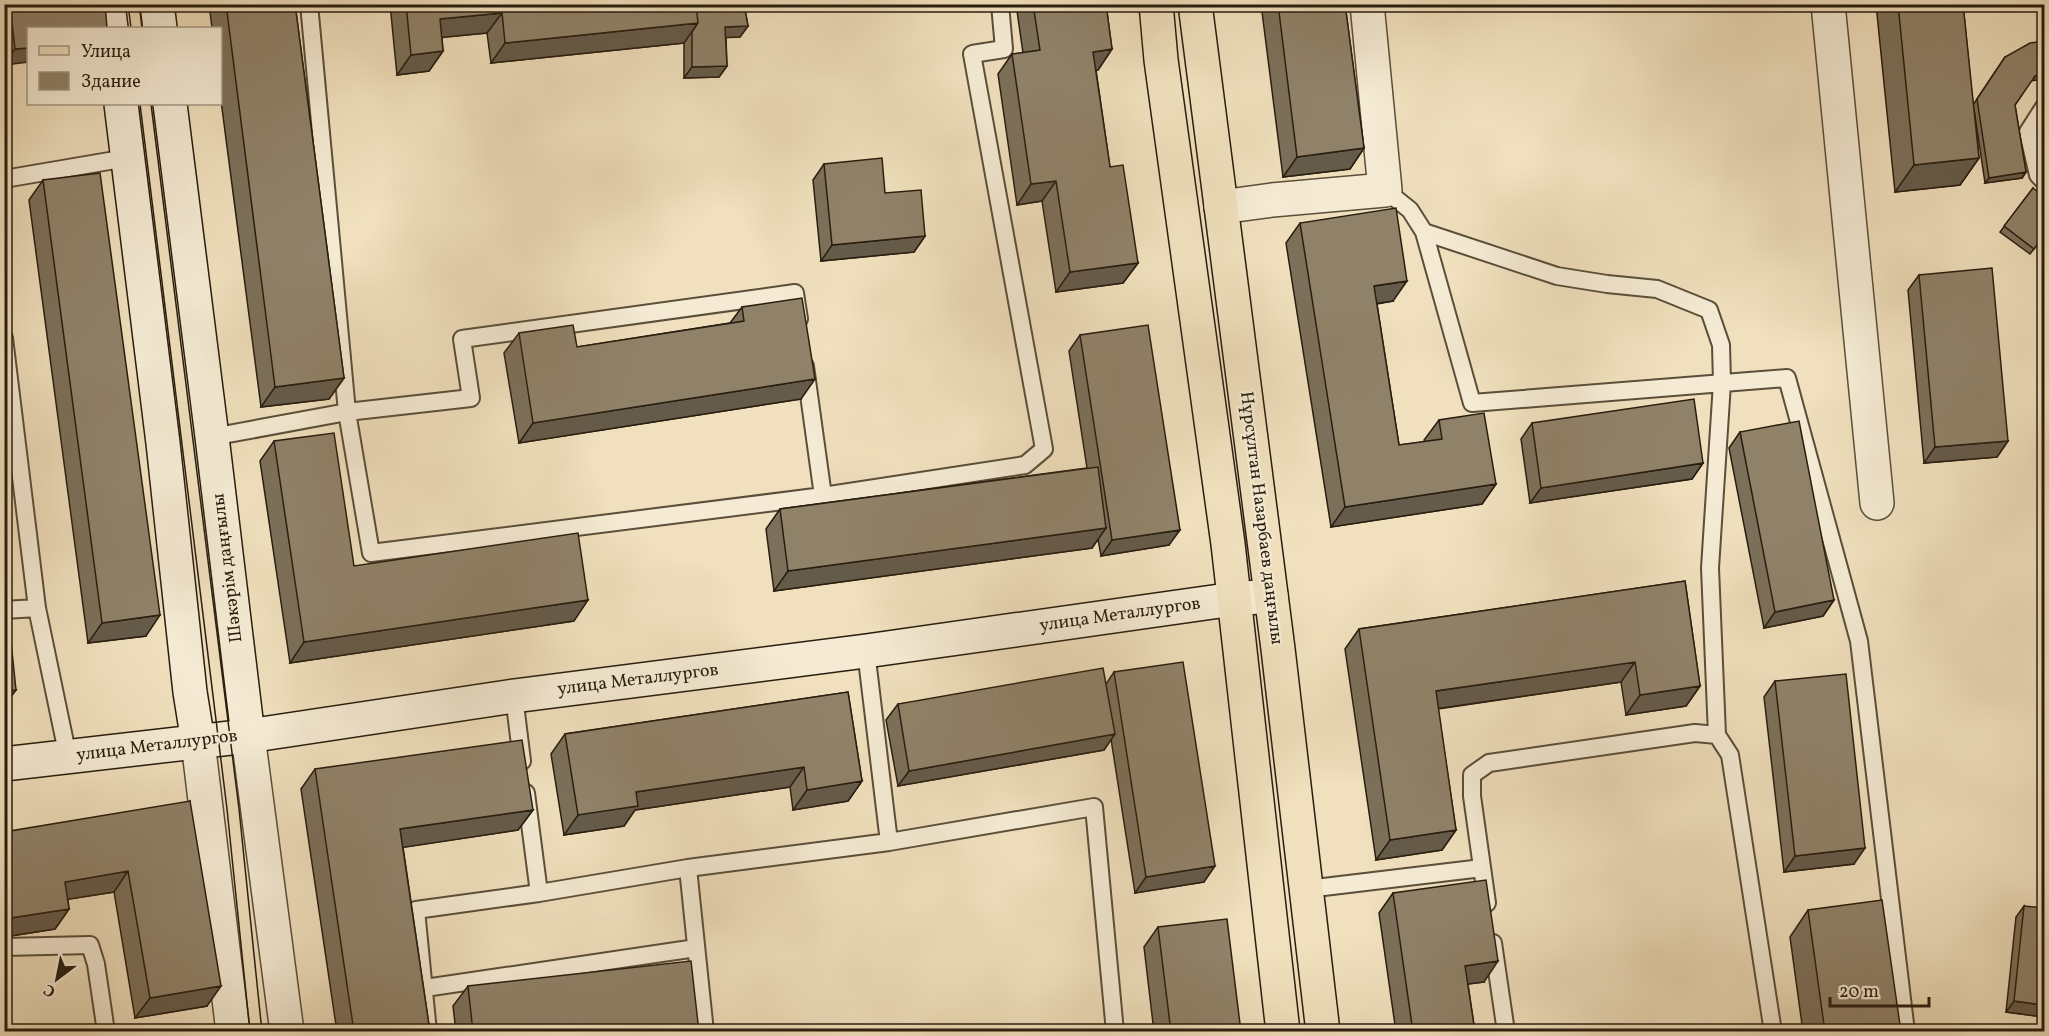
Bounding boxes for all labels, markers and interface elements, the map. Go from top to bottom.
legend [27,27,222,105]
text: Улица [81,40,131,65]
text: Здание [81,70,141,95]
street label: Нұрсұлтан Назарбаев даңғылы [1233,390,1289,646]
street label: Шәкәрім даңғылы [206,492,250,644]
street label: улица Металлургов [1038,591,1202,639]
street label: улица Металлургов [556,658,720,702]
street label: улица Металлургов [75,724,239,768]
north arrow [27,949,87,1009]
scale bar [1830,970,1929,1008]
text: С [40,978,60,1002]
text: 20 m [1839,980,1879,1005]

